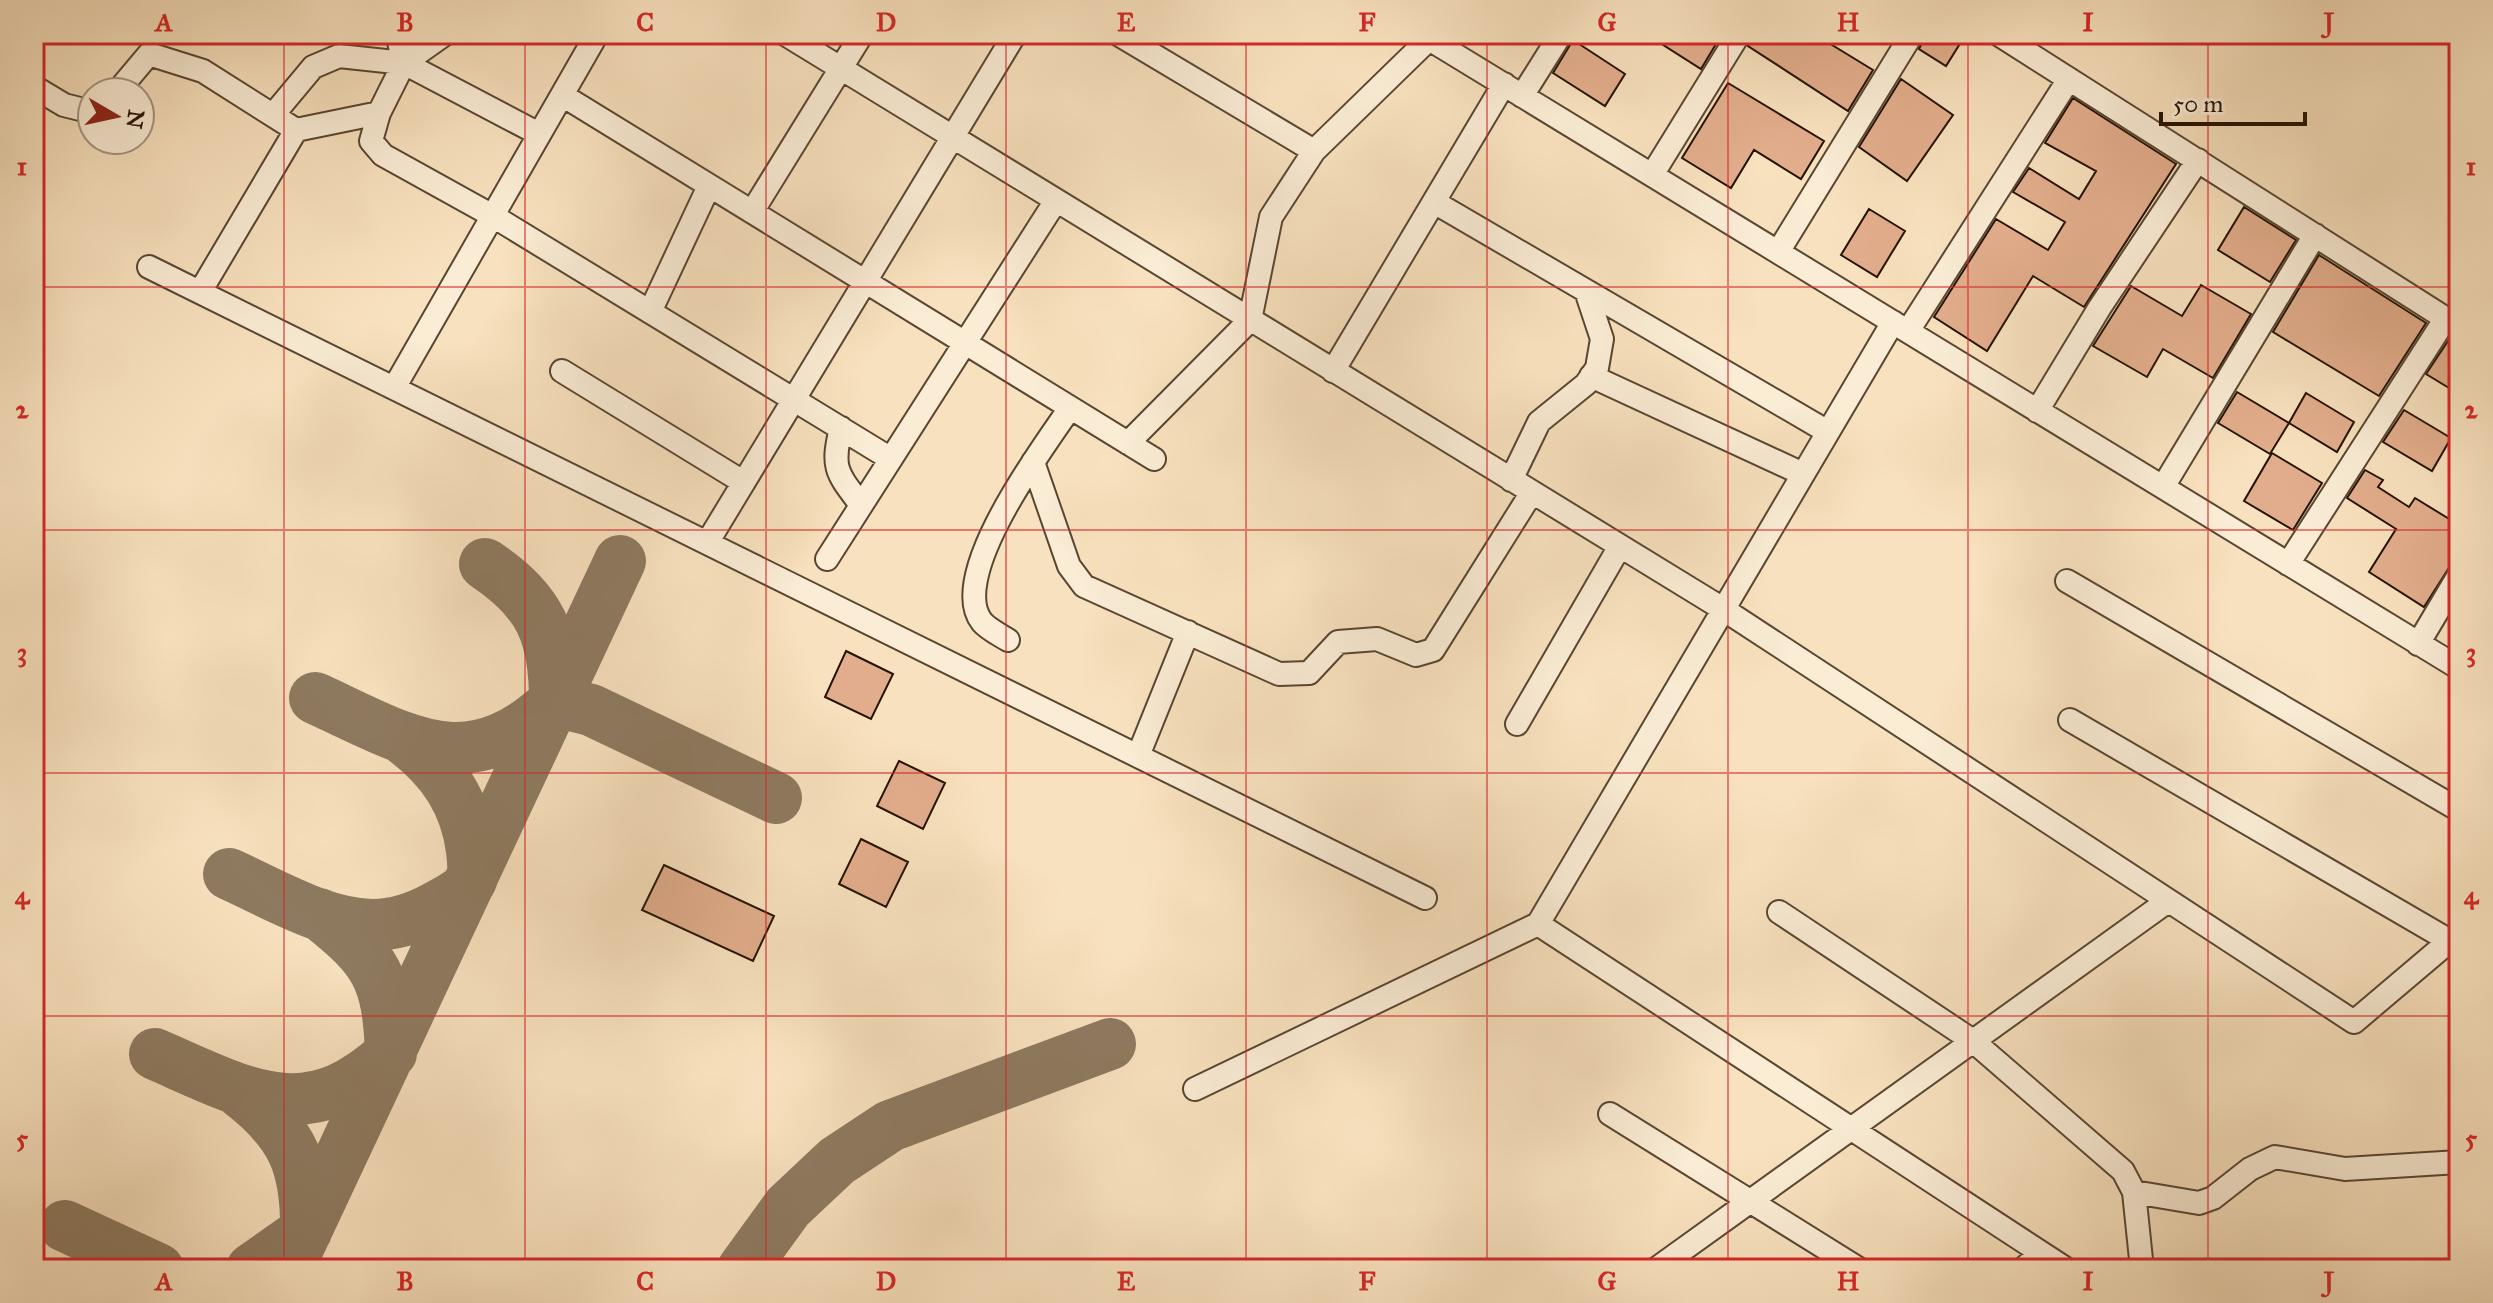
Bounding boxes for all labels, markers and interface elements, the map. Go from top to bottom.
text: A [153,6,173,38]
text: B [396,6,414,38]
text: C [636,6,654,38]
text: D [876,6,896,38]
text: E [1117,6,1136,38]
text: F [1359,6,1376,38]
text: G [1597,6,1617,38]
text: H [1837,6,1860,38]
text: I [2082,6,2094,38]
text: J [2321,6,2335,39]
north arrow [76,76,156,156]
scale bar [2161,76,2305,126]
text: 50 m [2173,89,2223,119]
text: N [120,108,150,131]
text: 1 [17,150,27,182]
text: 1 [2466,150,2476,182]
text: 2 [16,393,30,425]
text: 2 [2465,393,2479,425]
text: 3 [17,636,27,668]
text: 3 [2466,636,2476,668]
text: 4 [15,879,31,911]
text: 4 [2464,879,2480,911]
text: 5 [16,1122,29,1154]
text: 5 [2465,1122,2478,1154]
text: A [153,1265,173,1297]
text: B [396,1265,414,1297]
text: C [636,1265,654,1297]
text: D [876,1265,896,1297]
text: E [1117,1265,1136,1297]
text: F [1359,1265,1376,1297]
text: G [1597,1265,1617,1297]
text: H [1837,1265,1860,1297]
text: I [2082,1265,2094,1297]
text: J [2321,1265,2335,1298]

